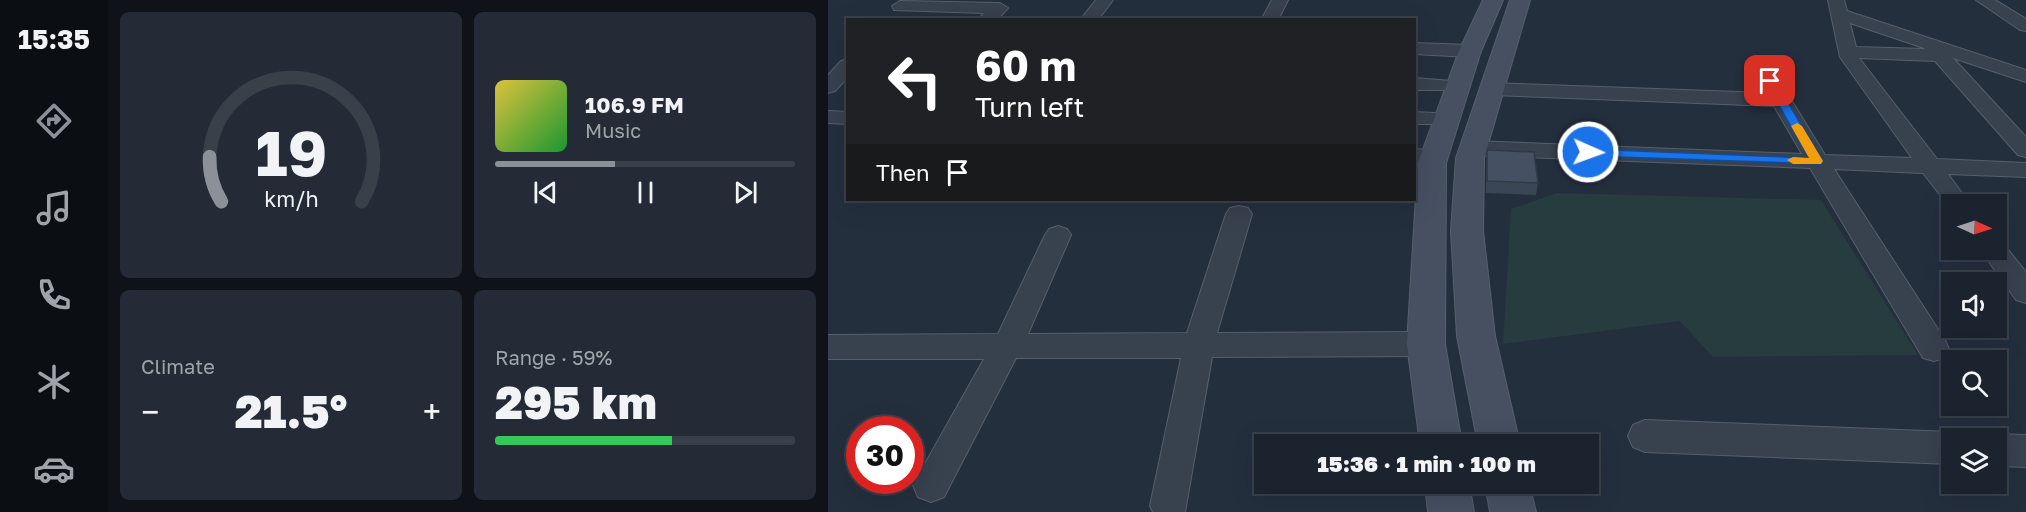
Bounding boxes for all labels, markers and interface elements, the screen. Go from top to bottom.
text: 15:35 [18,23,90,55]
text: 60 m [975,40,1076,90]
icon: left [876,42,954,120]
pin [1744,55,1795,106]
icon: arrive [1753,64,1786,97]
text: 106.9 FM [585,91,684,118]
text: Turn left [975,91,1084,123]
icon: directions [33,100,75,142]
text: 19 [255,115,327,190]
text: Music [585,118,641,142]
position arrow [1556,120,1620,184]
icon: arrive [941,156,974,189]
text: Then [876,159,929,186]
icon: previous [529,176,562,209]
icon: pause [629,176,662,209]
icon: next [729,176,762,209]
text: km/h [264,186,318,212]
icon: music [33,187,75,229]
north arrow [1941,194,2007,260]
map controls [1941,194,2007,494]
button: sound [1941,272,2007,338]
icon: phone [33,274,75,316]
text: Range · 59% [495,345,612,369]
button: search [1941,350,2007,416]
text: Climate [141,354,215,378]
icon: climate [33,361,75,403]
text: 295 km [495,375,657,429]
text: 21.5° [235,384,347,438]
text: − [141,392,159,431]
text: + [423,392,441,431]
speed limit sign: 30 [846,416,924,494]
button: layers [1941,428,2007,494]
icon: car [33,448,75,490]
text: 15:36 · 1 min · 100 m [1317,450,1536,477]

